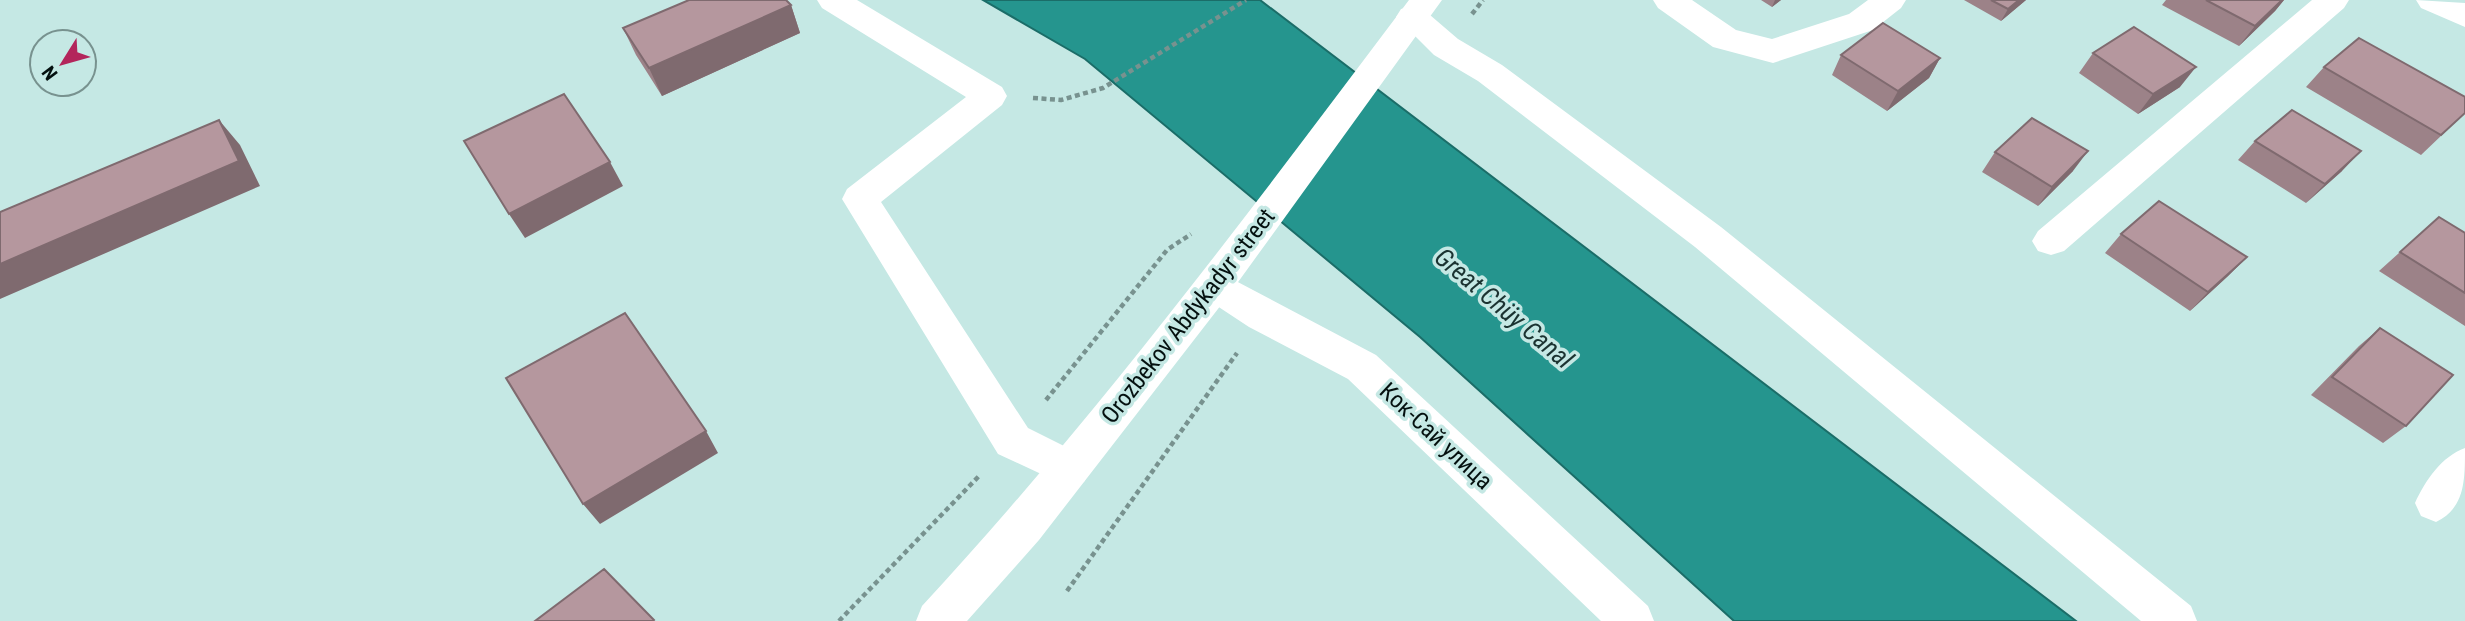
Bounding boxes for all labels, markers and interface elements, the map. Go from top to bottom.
north arrow [28,28,98,98]
text: N [37,61,63,84]
street label: Orozbekov Abdykadyr street [1095,203,1281,429]
water label: Great Chüy Canal [1429,241,1580,375]
street label: Кок-Сай улица [1374,377,1498,495]

